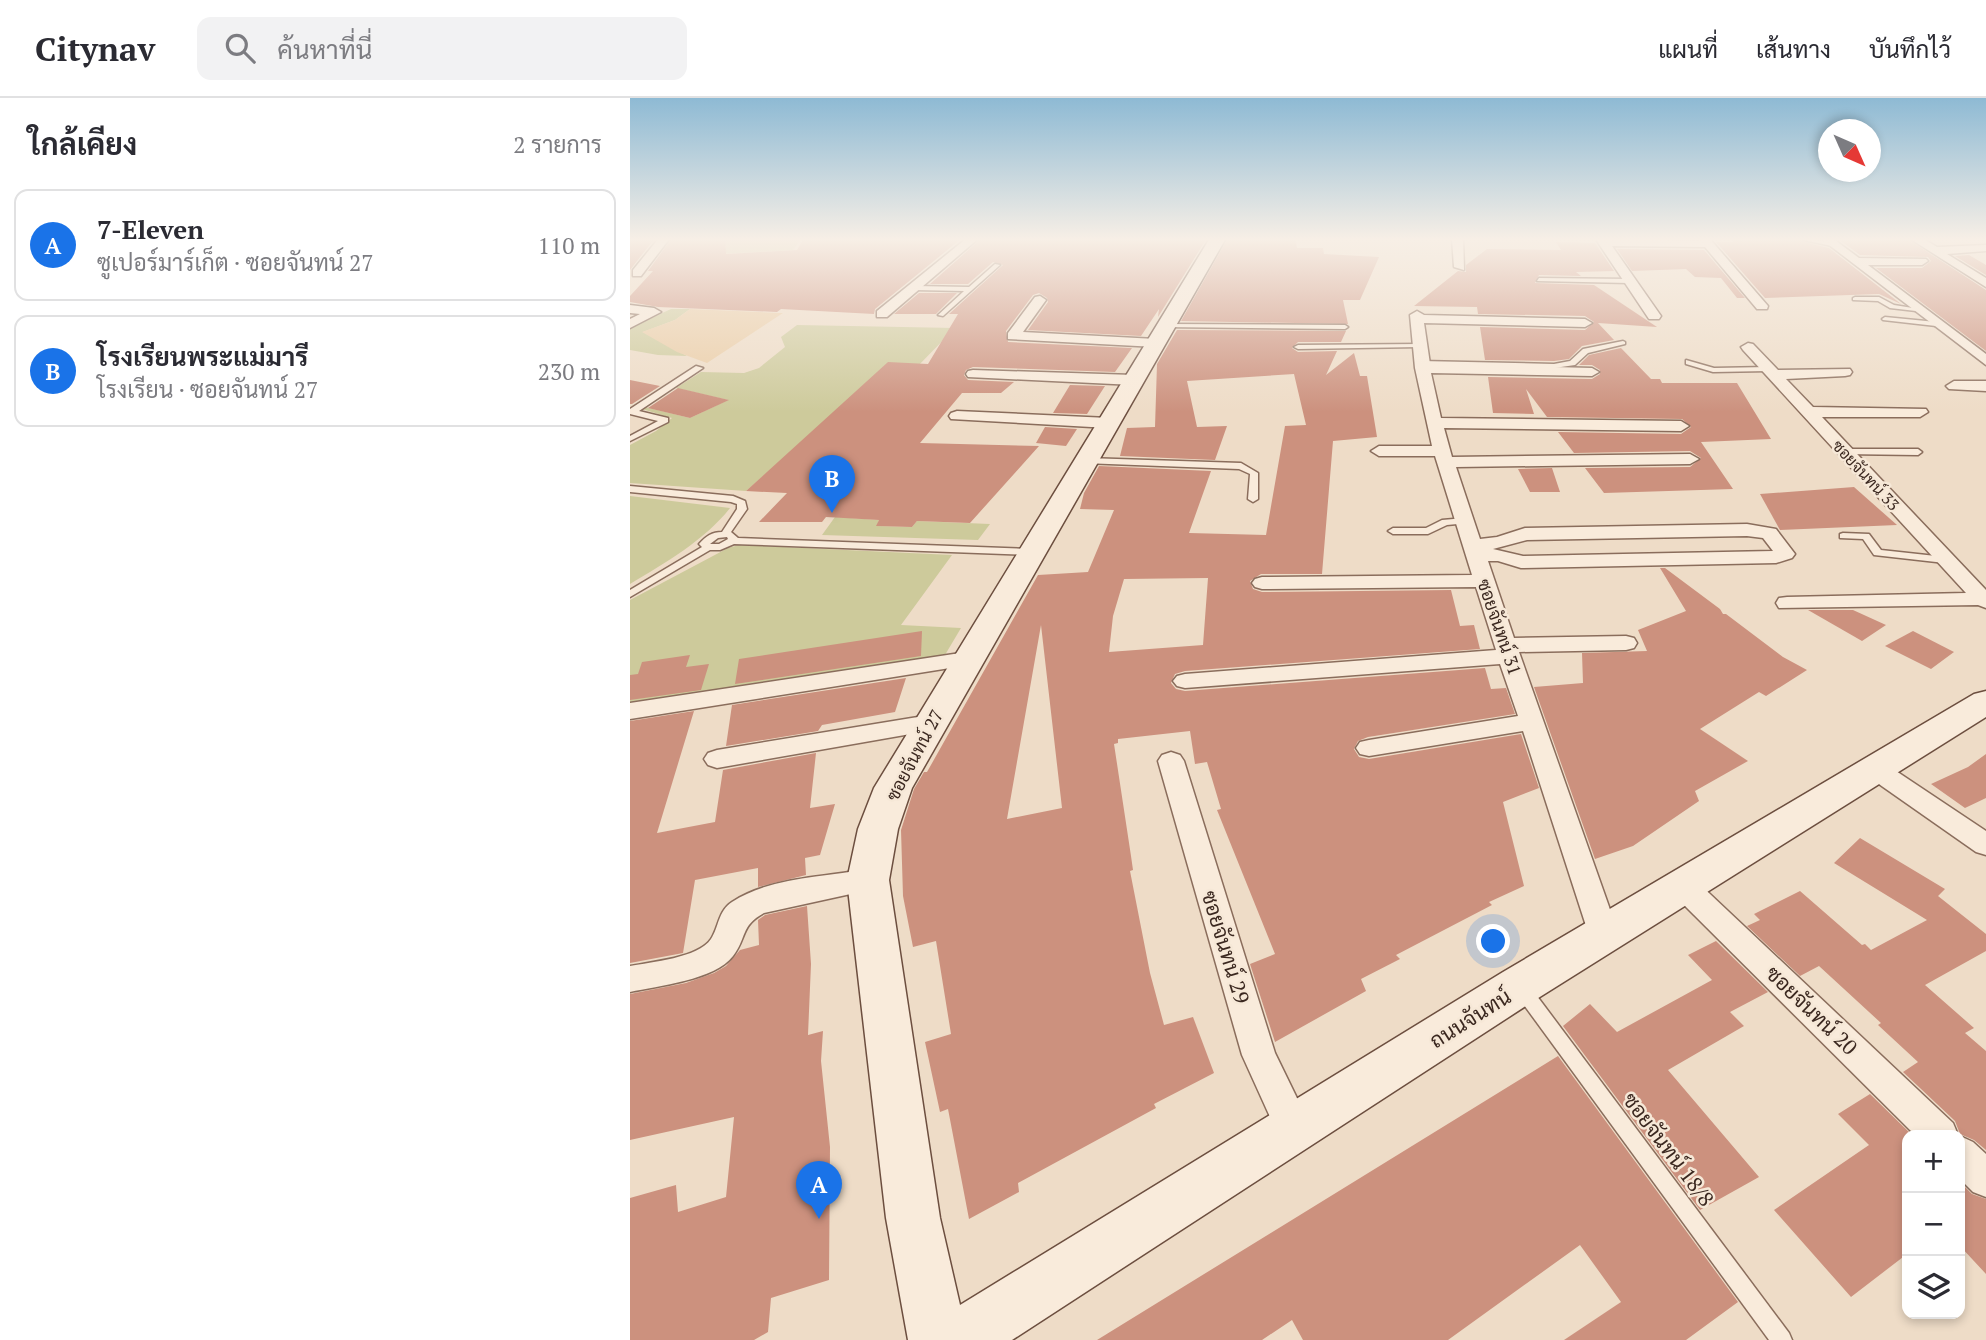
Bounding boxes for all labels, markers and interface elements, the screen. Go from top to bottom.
search box [197,17,687,80]
text: Citynav [35,27,155,70]
icon: search [221,29,259,67]
text: ค้นหาที่นี่ [277,32,372,66]
text: แผนที่ [1658,33,1718,65]
text: เส้นทาง [1756,33,1831,65]
text: บันทึกไว้ [1869,33,1951,65]
north arrow [1818,119,1881,182]
text: ใกล้เคียง [28,124,137,164]
text: 2 รายการ [513,129,602,160]
text: 7-Eleven [97,212,204,246]
text: A [45,230,61,261]
text: 110 m [538,230,600,261]
text: ซูเปอร์มาร์เก็ต · ซอยจันทน์ 27 [97,247,374,278]
text: โรงเรียนพระแม่มารี [97,339,308,373]
text: B [46,356,60,387]
text: 230 m [538,356,600,387]
text: โรงเรียน · ซอยจันทน์ 27 [97,374,318,405]
street label: ซอยจันทน์ 33 [1828,434,1905,515]
pin: B [809,455,855,513]
street label: ซอยจันทน์ 31 [1472,576,1528,678]
street label: ซอยจันทน์ 27 [880,705,948,805]
street label: ซอยจันทน์ 29 [1196,887,1256,1007]
your location [1476,924,1510,958]
street label: ซอยจันทน์ 20 [1760,959,1864,1061]
street label: ถนนจันทน์ [1424,982,1516,1054]
street label: ซอยจันทน์ 18/8 [1617,1086,1721,1212]
map controls [1902,1130,1965,1319]
button: + [1902,1130,1965,1193]
pin: A [796,1161,842,1219]
button: − [1902,1193,1965,1256]
button: layers [1902,1256,1965,1319]

